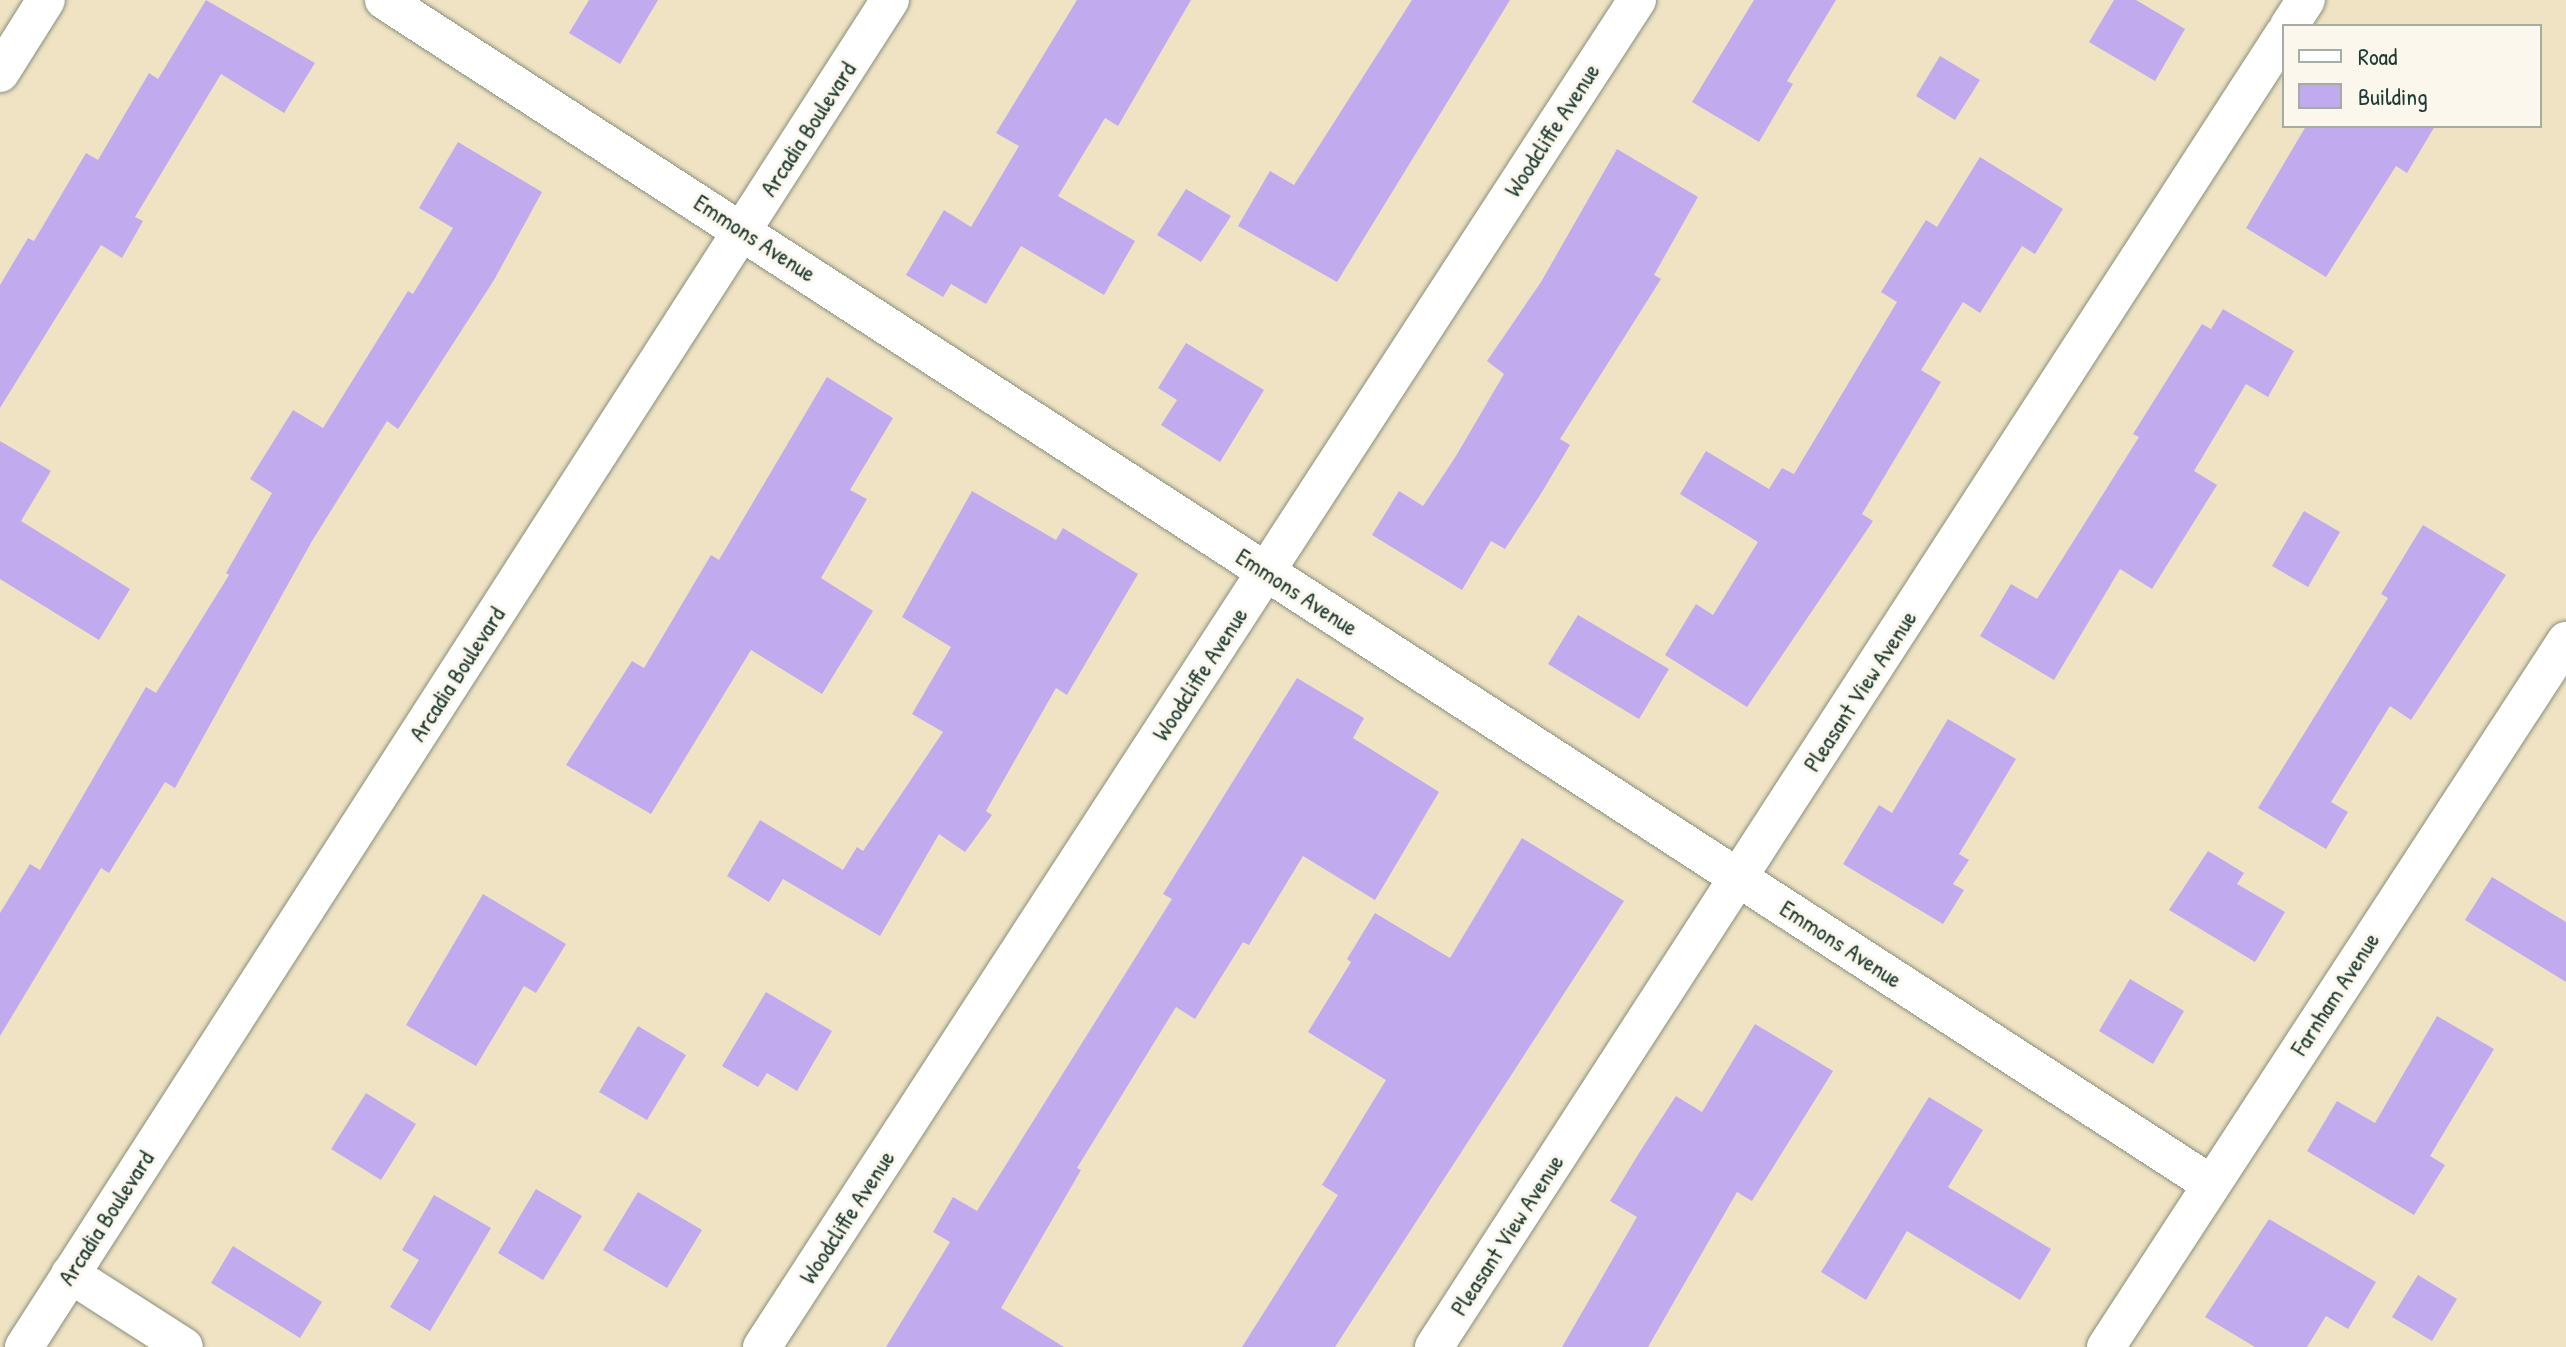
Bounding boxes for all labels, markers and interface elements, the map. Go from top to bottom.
legend [2282,24,2542,128]
text: Road [2358,40,2397,72]
street label: Arcadia Boulevard [754,56,862,202]
street label: Woodcliffe Avenue [1498,58,1606,202]
text: Building [2358,80,2428,112]
street label: Emmons Avenue [689,188,821,288]
street label: Emmons Avenue [1231,542,1363,642]
street label: Arcadia Boulevard [403,601,511,747]
street label: Woodcliffe Avenue [1146,602,1254,746]
street label: Pleasant View Avenue [1797,605,1923,777]
street label: Emmons Avenue [1775,894,1907,994]
street label: Farnham Avenue [2285,927,2385,1061]
street label: Arcadia Boulevard [52,1145,160,1291]
street label: Woodcliffe Avenue [793,1145,901,1289]
street label: Pleasant View Avenue [1444,1149,1570,1321]

